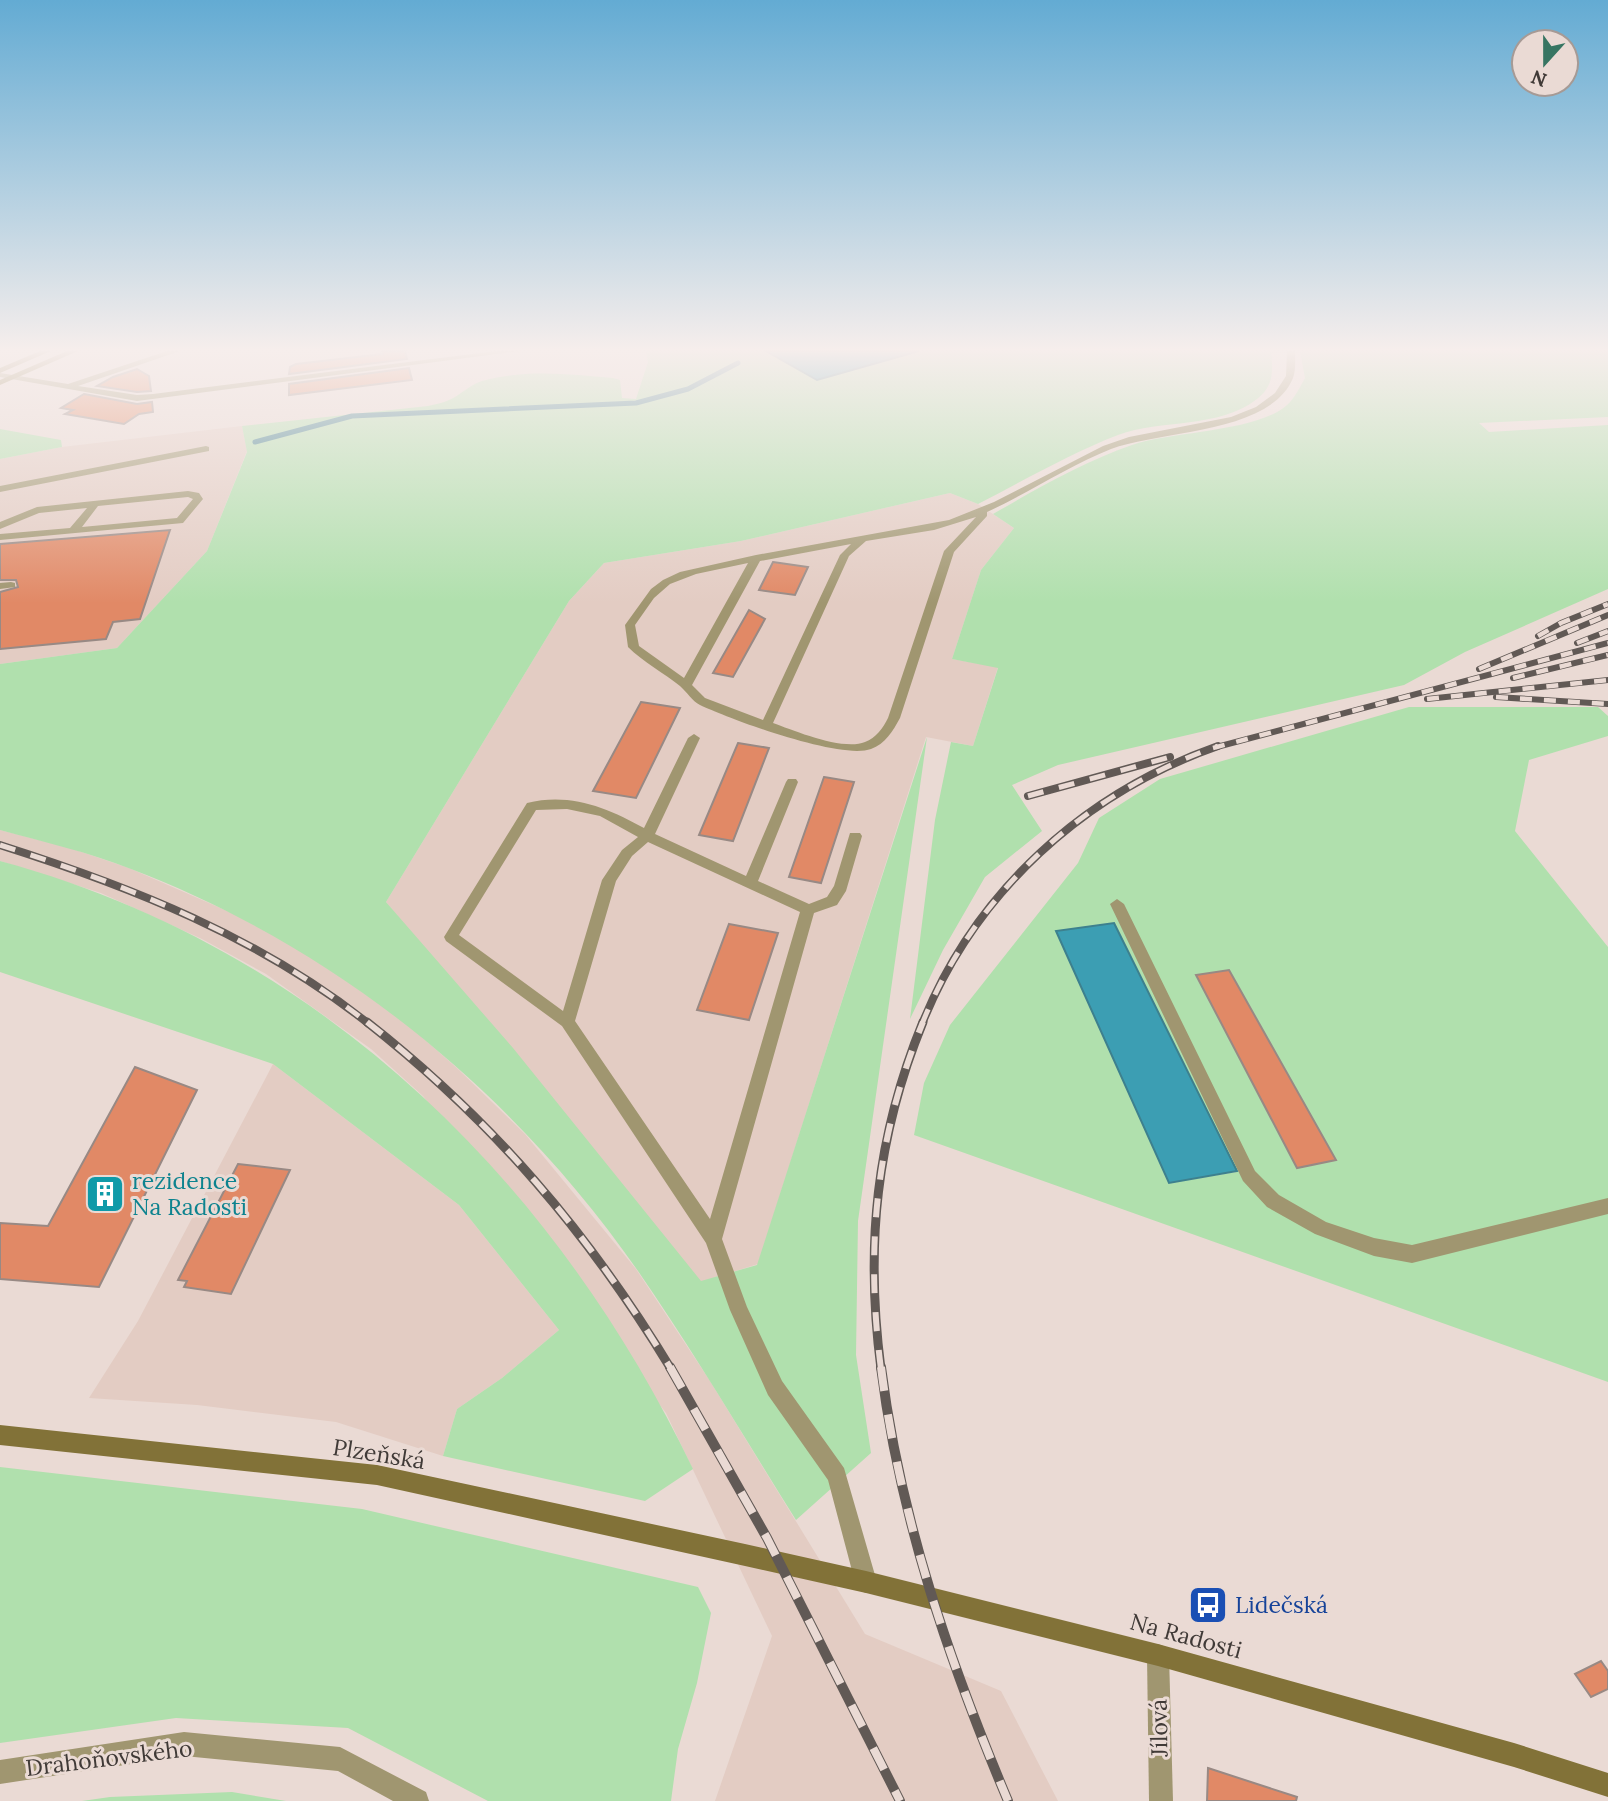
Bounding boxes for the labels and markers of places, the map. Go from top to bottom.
place label: rezidence Na Radosti [132,1166,247,1221]
building icon: rezidence Na Radosti [84,1173,126,1215]
bus stop icon: Lidečská [1187,1584,1229,1626]
place label: Lidečská [1235,1590,1328,1619]

